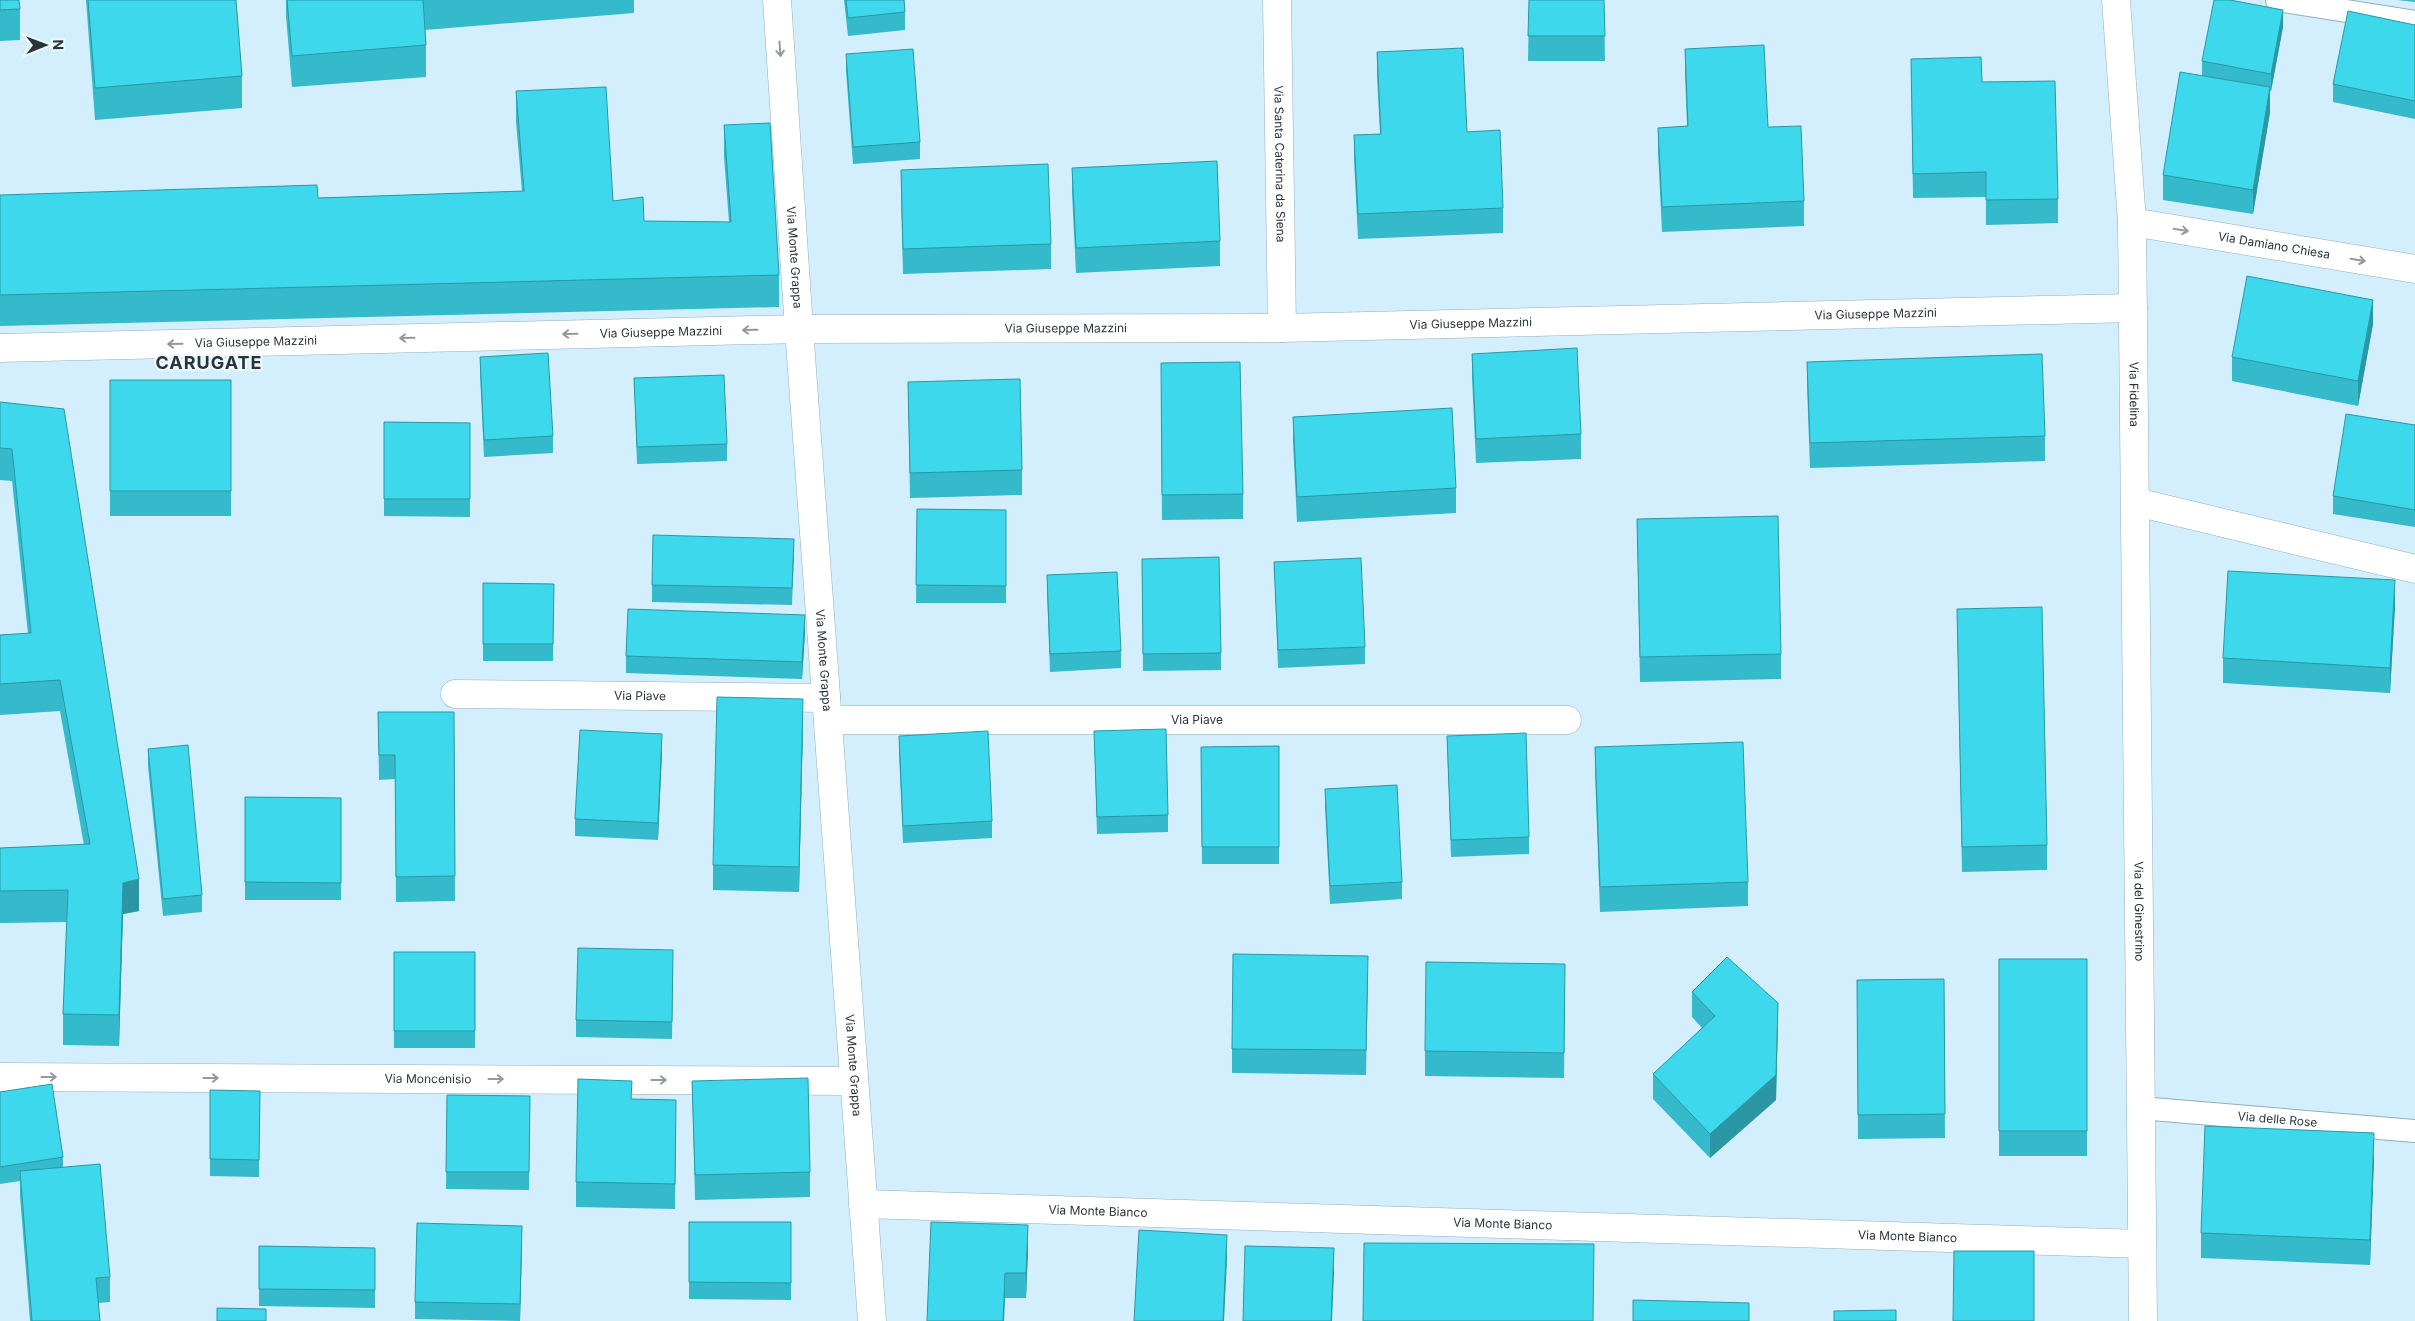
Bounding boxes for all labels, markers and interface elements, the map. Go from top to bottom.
north arrow [20,20,70,70]
text: N [50,39,67,50]
one-way arrow [775,40,784,56]
street label: Via Santa Caterina da Siena [1271,85,1289,243]
street label: Via Monte Grappa [784,206,806,309]
one-way arrow [2172,225,2188,235]
street label: Via Damiano Chiesa [2217,228,2331,262]
one-way arrow [2350,255,2366,265]
street label: Via Giuseppe Mazzini [1814,305,1937,322]
street label: Via Giuseppe Mazzini [1409,314,1532,332]
street label: Via Giuseppe Mazzini [1005,320,1127,336]
street label: Via Giuseppe Mazzini [599,323,722,341]
one-way arrow [742,325,758,334]
one-way arrow [562,329,578,339]
street label: Via Giuseppe Mazzini [195,332,317,350]
one-way arrow [400,333,416,343]
one-way arrow [167,339,184,349]
district label: CARUGATE [156,352,263,373]
street label: Via Fidelina [2126,362,2142,427]
street label: Via Monte Grappa [813,609,835,712]
street label: Via Piave [614,688,666,703]
street label: Via Piave [1171,712,1223,727]
street label: Via del Ginestrino [2131,861,2147,962]
street label: Via Monte Grappa [842,1014,865,1117]
street label: Via Moncenisio [385,1071,471,1086]
one-way arrow [40,1072,56,1082]
one-way arrow [202,1073,219,1083]
one-way arrow [488,1074,504,1084]
one-way arrow [650,1075,666,1085]
street label: Via delle Rose [2237,1108,2318,1130]
street label: Via Monte Bianco [1048,1202,1148,1220]
street label: Via Monte Bianco [1453,1214,1553,1233]
street label: Via Monte Bianco [1858,1227,1957,1245]

